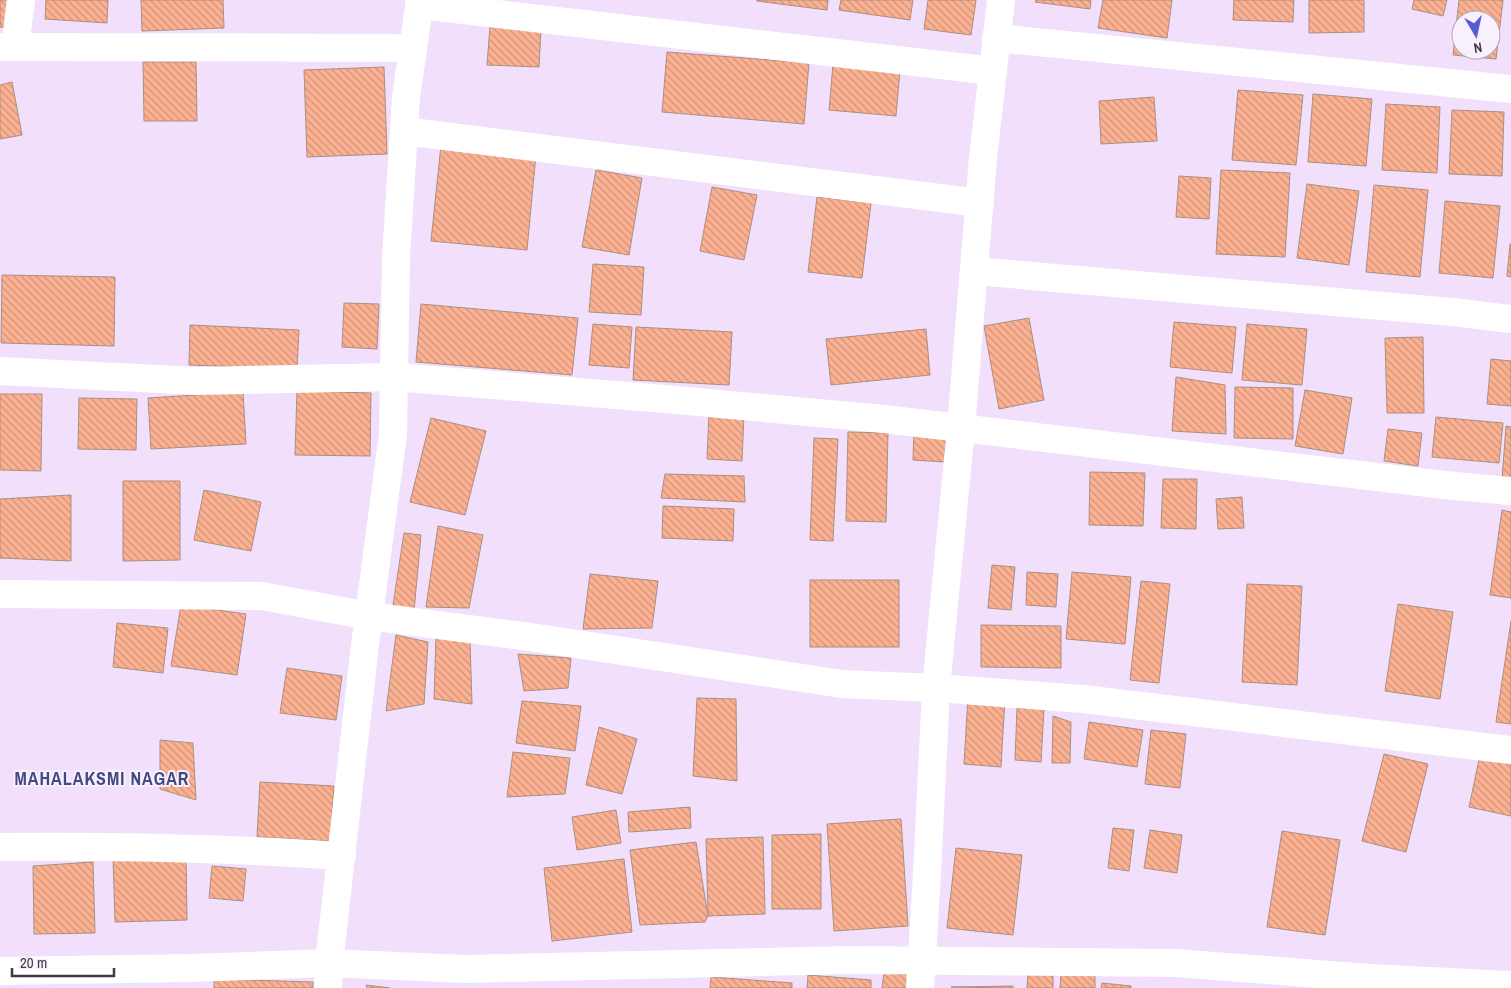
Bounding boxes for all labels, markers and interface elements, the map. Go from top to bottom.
north arrow [1451,10,1501,60]
text: N [1473,38,1484,57]
district label: MAHALAKSMI NAGAR [14,766,190,791]
scale bar [12,946,115,978]
text: 20 m [20,952,47,973]

